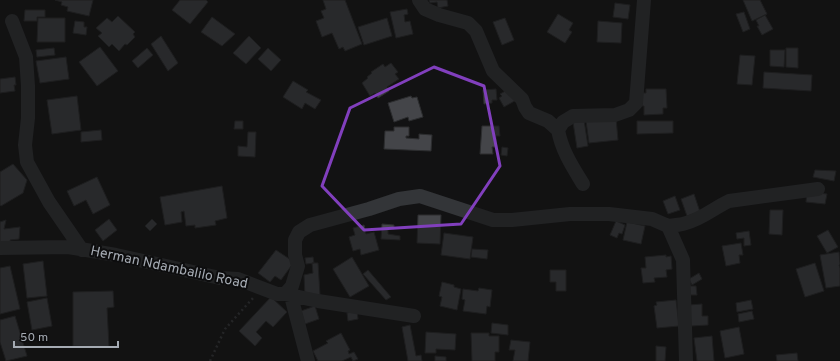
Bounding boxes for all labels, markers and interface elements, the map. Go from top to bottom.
street label: Herman Ndambalilo Road [89,243,249,293]
scale bar [14,323,118,349]
text: 50 m [20,330,48,346]

